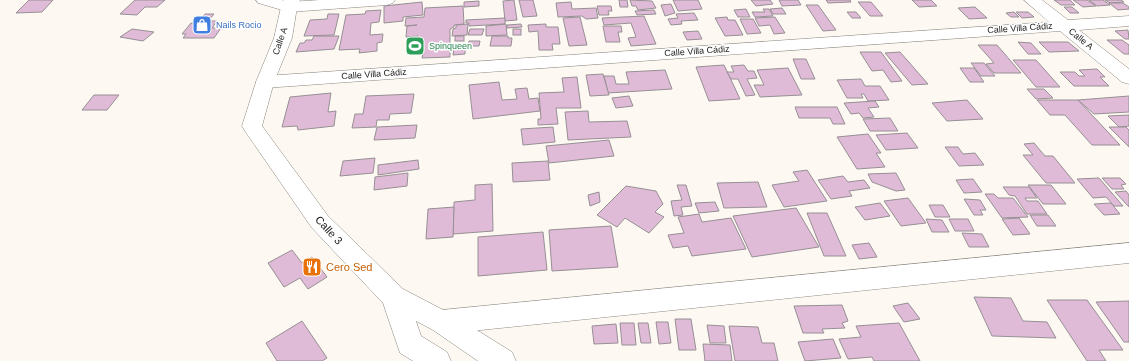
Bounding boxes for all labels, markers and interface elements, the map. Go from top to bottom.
shop icon: Nails Rocio [191,14,213,36]
place label: Nails Rocio [216,20,262,30]
street label: Calle Villa Cádiz [987,21,1053,35]
street label: Calle A [271,26,289,56]
street label: Calle A [1067,26,1095,52]
sports icon: Spinqueen [404,35,426,57]
place label: Spinqueen [429,41,472,51]
street label: Calle Villa Cádiz [664,44,730,58]
street label: Calle Villa Cádiz [341,67,407,81]
street label: Calle 3 [313,213,345,247]
restaurant icon: Cero Sed [301,256,323,278]
place label: Cero Sed [326,261,372,273]

